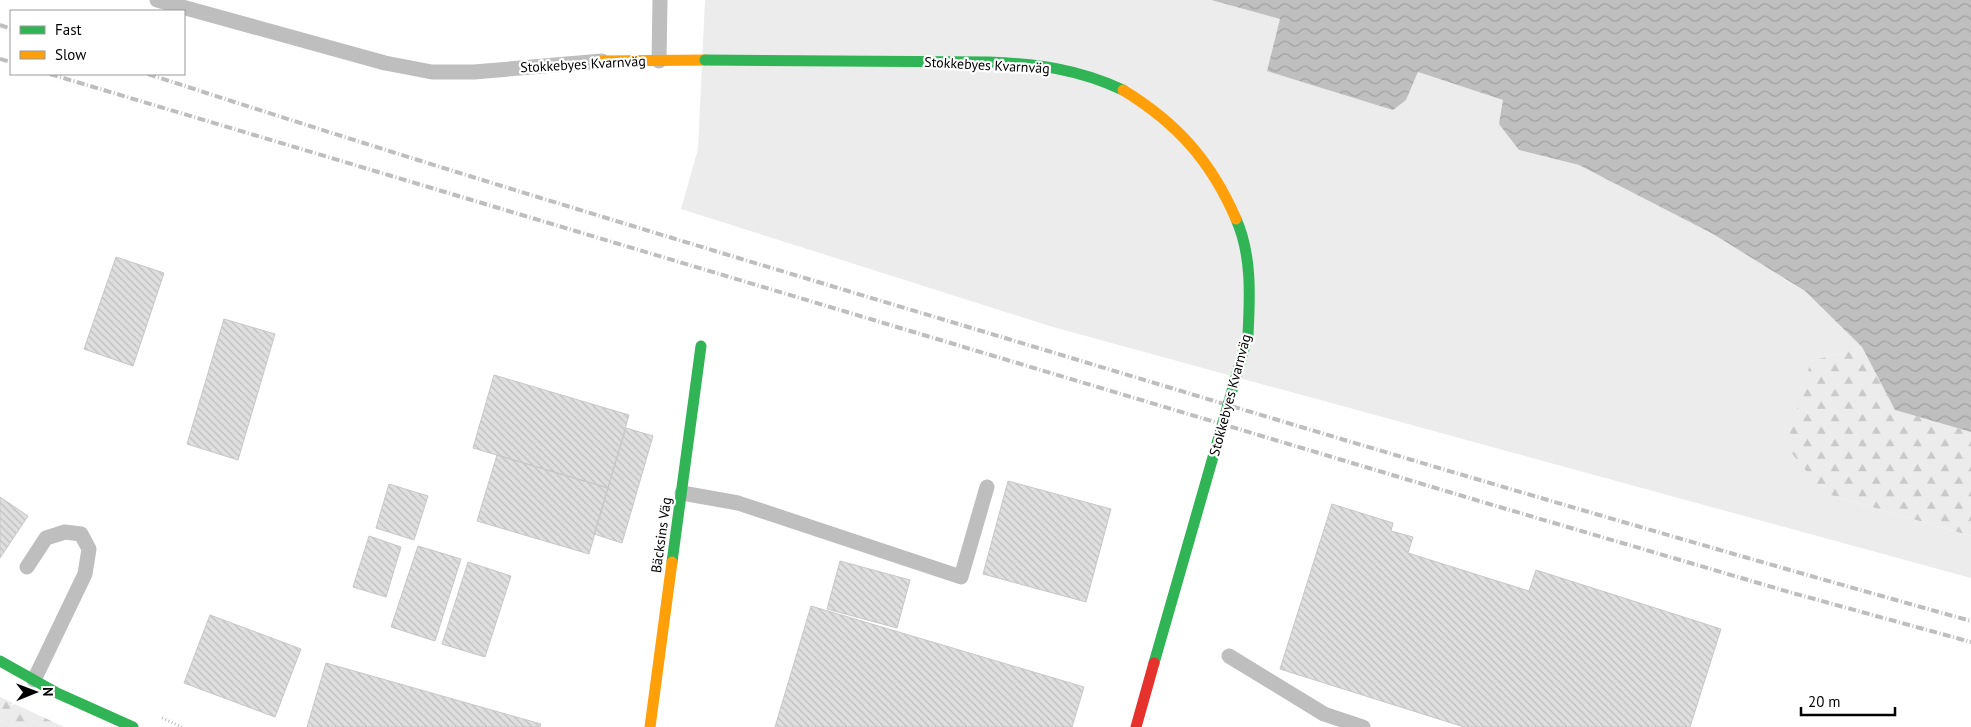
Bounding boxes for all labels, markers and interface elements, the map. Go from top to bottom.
legend [10,10,185,75]
text: Fast [55,20,82,39]
text: Slow [55,45,86,64]
street label: Stokkebyes Kvarnväg [520,52,646,76]
street label: Stokkebyes Kvarnväg [924,53,1050,77]
street label: Stokkebyes Kvarnväg [1205,332,1255,458]
street label: Bäcksins Väg [647,496,675,574]
north arrow [10,667,60,717]
scale bar [1801,684,1895,716]
text: N [39,687,57,697]
text: 20 m [1808,692,1841,711]

